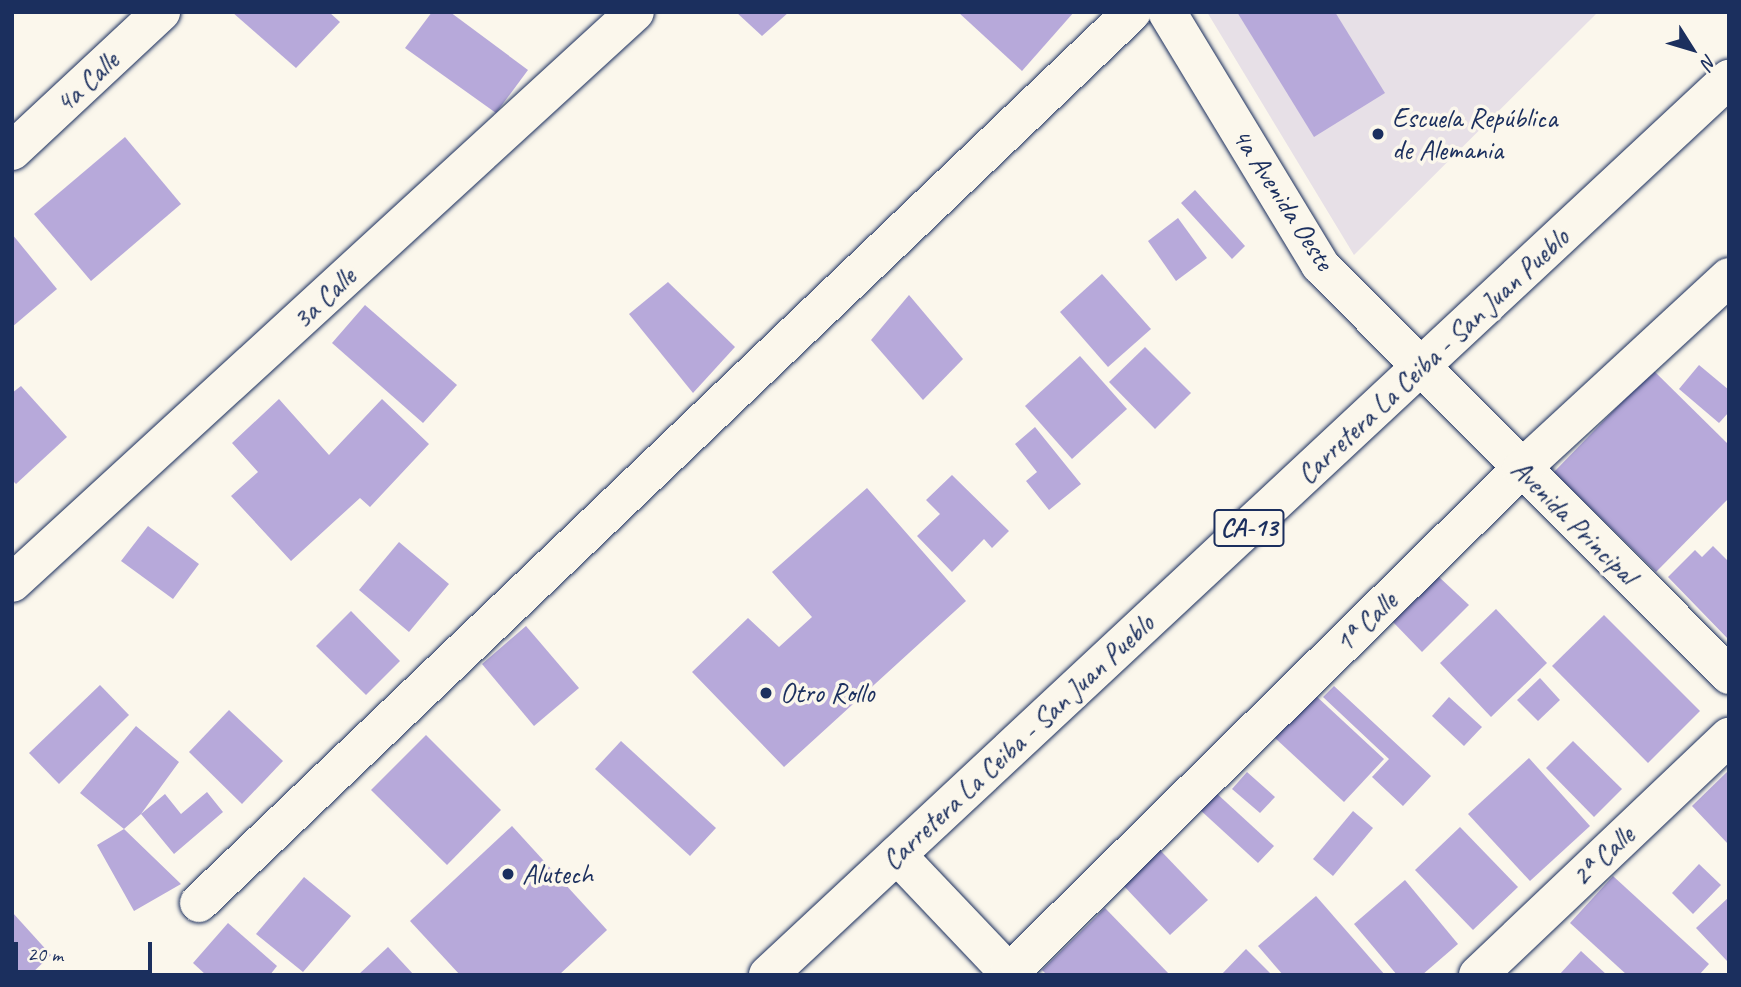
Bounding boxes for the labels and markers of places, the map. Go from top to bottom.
place label: Escuela República de Alemania [1392,101,1557,167]
marker: Escuela República de Alemania [1370,126,1386,142]
place label: Otro Rollo [780,676,874,710]
marker: Otro Rollo [758,685,774,701]
place label: Alutech [522,857,593,891]
marker: Alutech [500,866,516,882]

